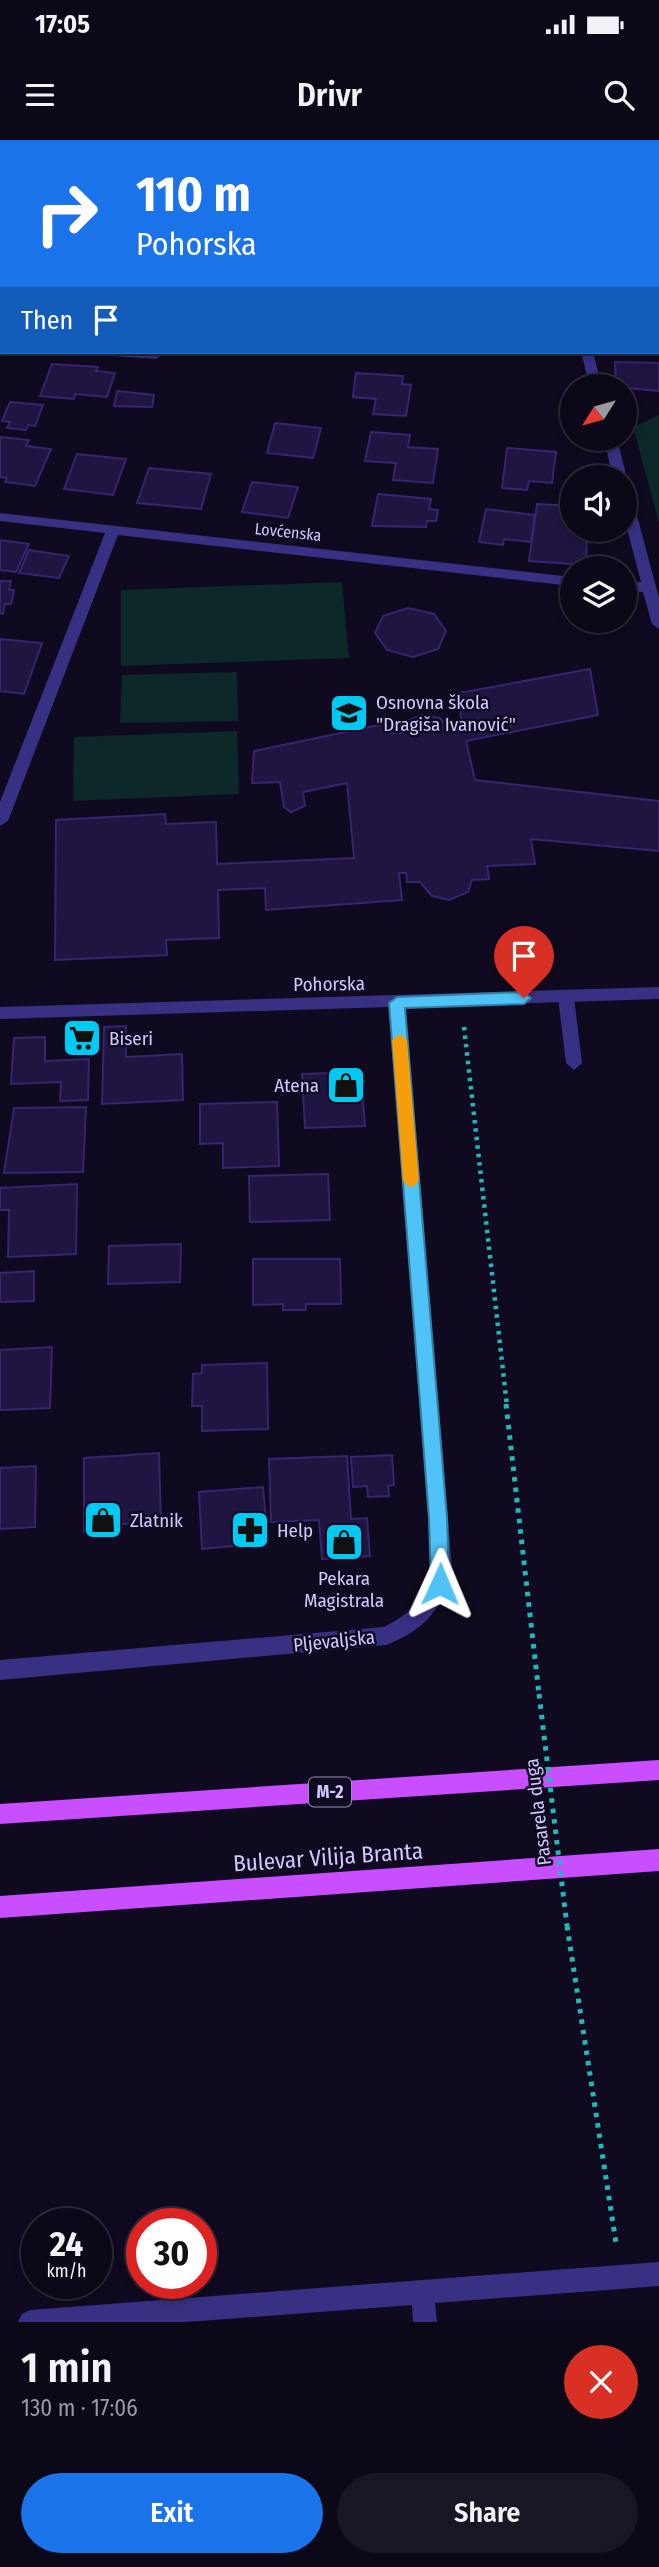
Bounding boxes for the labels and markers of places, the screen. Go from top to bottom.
place label: Osnovna škola "Dragiša Ivanović" [376,691,516,736]
school or university icon: Osnovna škola "Dragiša Ivanović" [328,692,370,734]
pin [494,926,554,998]
supermarket icon: Biseri [61,1017,103,1059]
place label: Biseri [109,1027,153,1050]
shop icon: Atena [325,1064,367,1106]
place label: Atena [274,1074,319,1097]
shop icon: Zlatnik [82,1499,124,1541]
place label: Zlatnik [130,1509,183,1532]
pharmacy icon: Help [229,1509,271,1551]
place label: Help [277,1519,313,1542]
shop icon: Pekara Magistrala [323,1521,365,1563]
place label: Pekara Magistrala [304,1567,384,1612]

